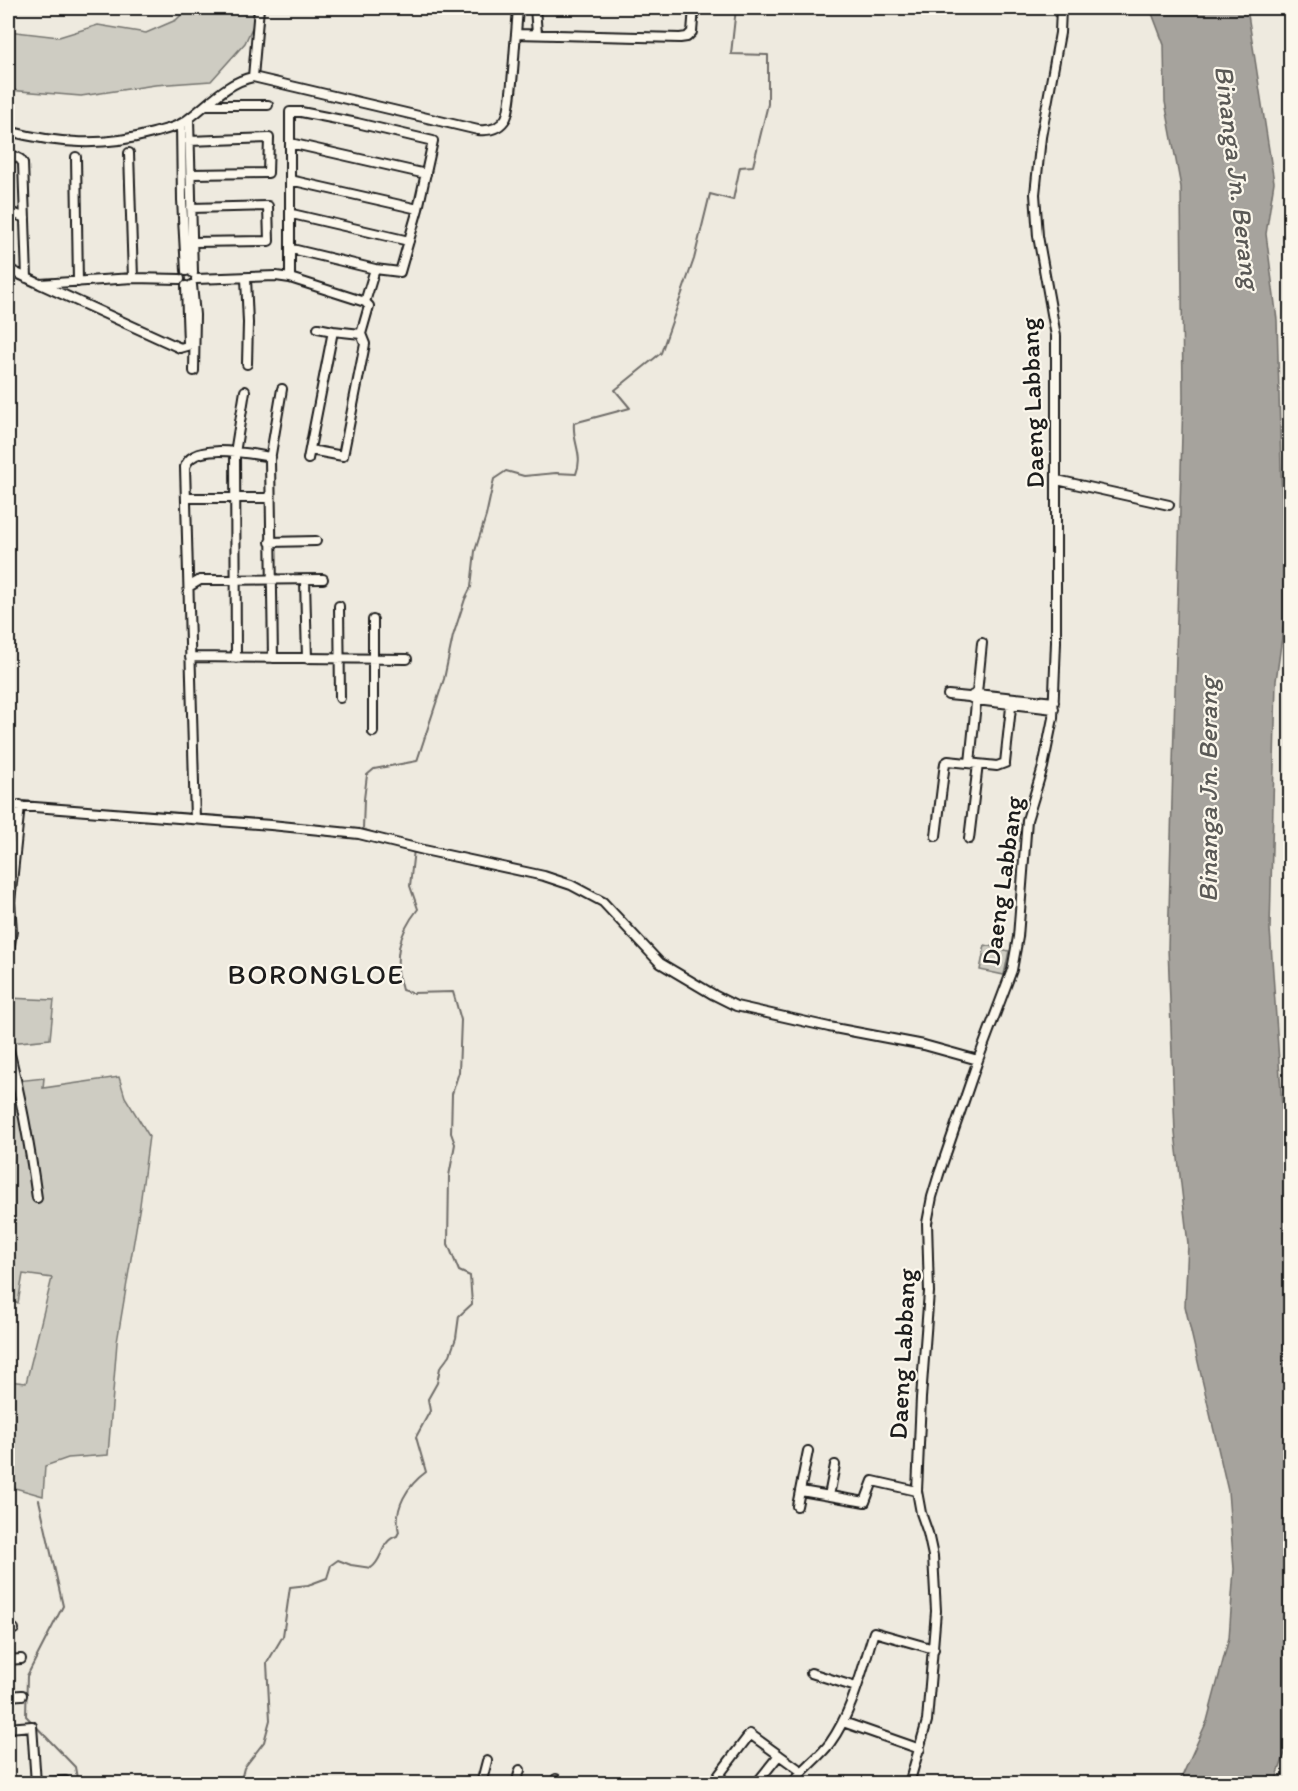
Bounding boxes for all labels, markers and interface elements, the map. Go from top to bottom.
water label: Binanga Jn. Berang [1208,63,1268,294]
street label: Daeng Labbang [1013,316,1051,489]
water label: Binanga Jn. Berang [1191,674,1224,902]
street label: Daeng Labbang [974,793,1030,968]
district label: BORONGLOE [228,957,404,991]
street label: Daeng Labbang [882,1267,922,1440]

